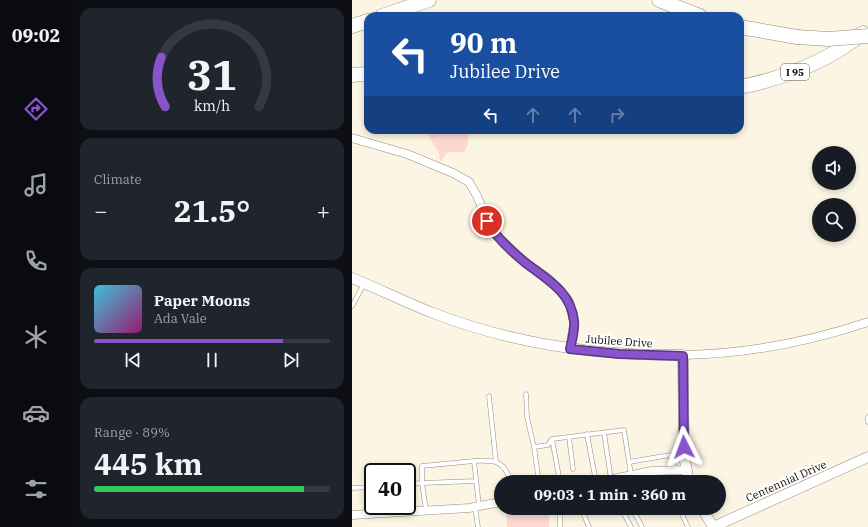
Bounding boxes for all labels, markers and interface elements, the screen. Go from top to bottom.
text: 09:02 [12,24,60,47]
text: 90 m [450,24,517,61]
icon: left [384,28,436,80]
text: 31 [187,47,237,101]
text: Jubilee Drive [450,60,560,83]
road number: I 95 [781,64,809,80]
icon: directions [22,95,50,123]
text: km/h [194,95,230,114]
icon: left [480,104,502,126]
icon: ahead [522,104,544,126]
icon: ahead [564,104,586,126]
icon: right [606,104,628,126]
map controls [812,146,856,242]
button: sound [812,146,856,190]
icon: music [22,171,50,199]
text: Climate [94,171,141,188]
text: 21.5° [174,191,250,230]
text: − [94,196,107,225]
text: + [317,196,330,225]
button: search [812,198,856,242]
pin [470,204,504,238]
icon: arrive [476,210,498,232]
icon: phone [22,247,50,275]
text: Paper Moons [154,291,250,310]
text: Ada Vale [154,310,207,327]
icon: climate [22,323,50,351]
street label: Jubilee Drive [585,332,653,350]
icon: previous [122,349,144,371]
icon: pause [201,349,223,371]
icon: next [280,349,302,371]
icon: car [22,399,50,427]
text: Range · 89% [94,424,170,441]
position arrow [663,426,705,468]
text: 445 km [94,444,203,483]
street label: Centennial Drive [743,457,829,505]
speed limit sign: 40 [364,463,416,515]
icon: filters [22,475,50,503]
text: 09:03 · 1 min · 360 m [534,485,686,504]

